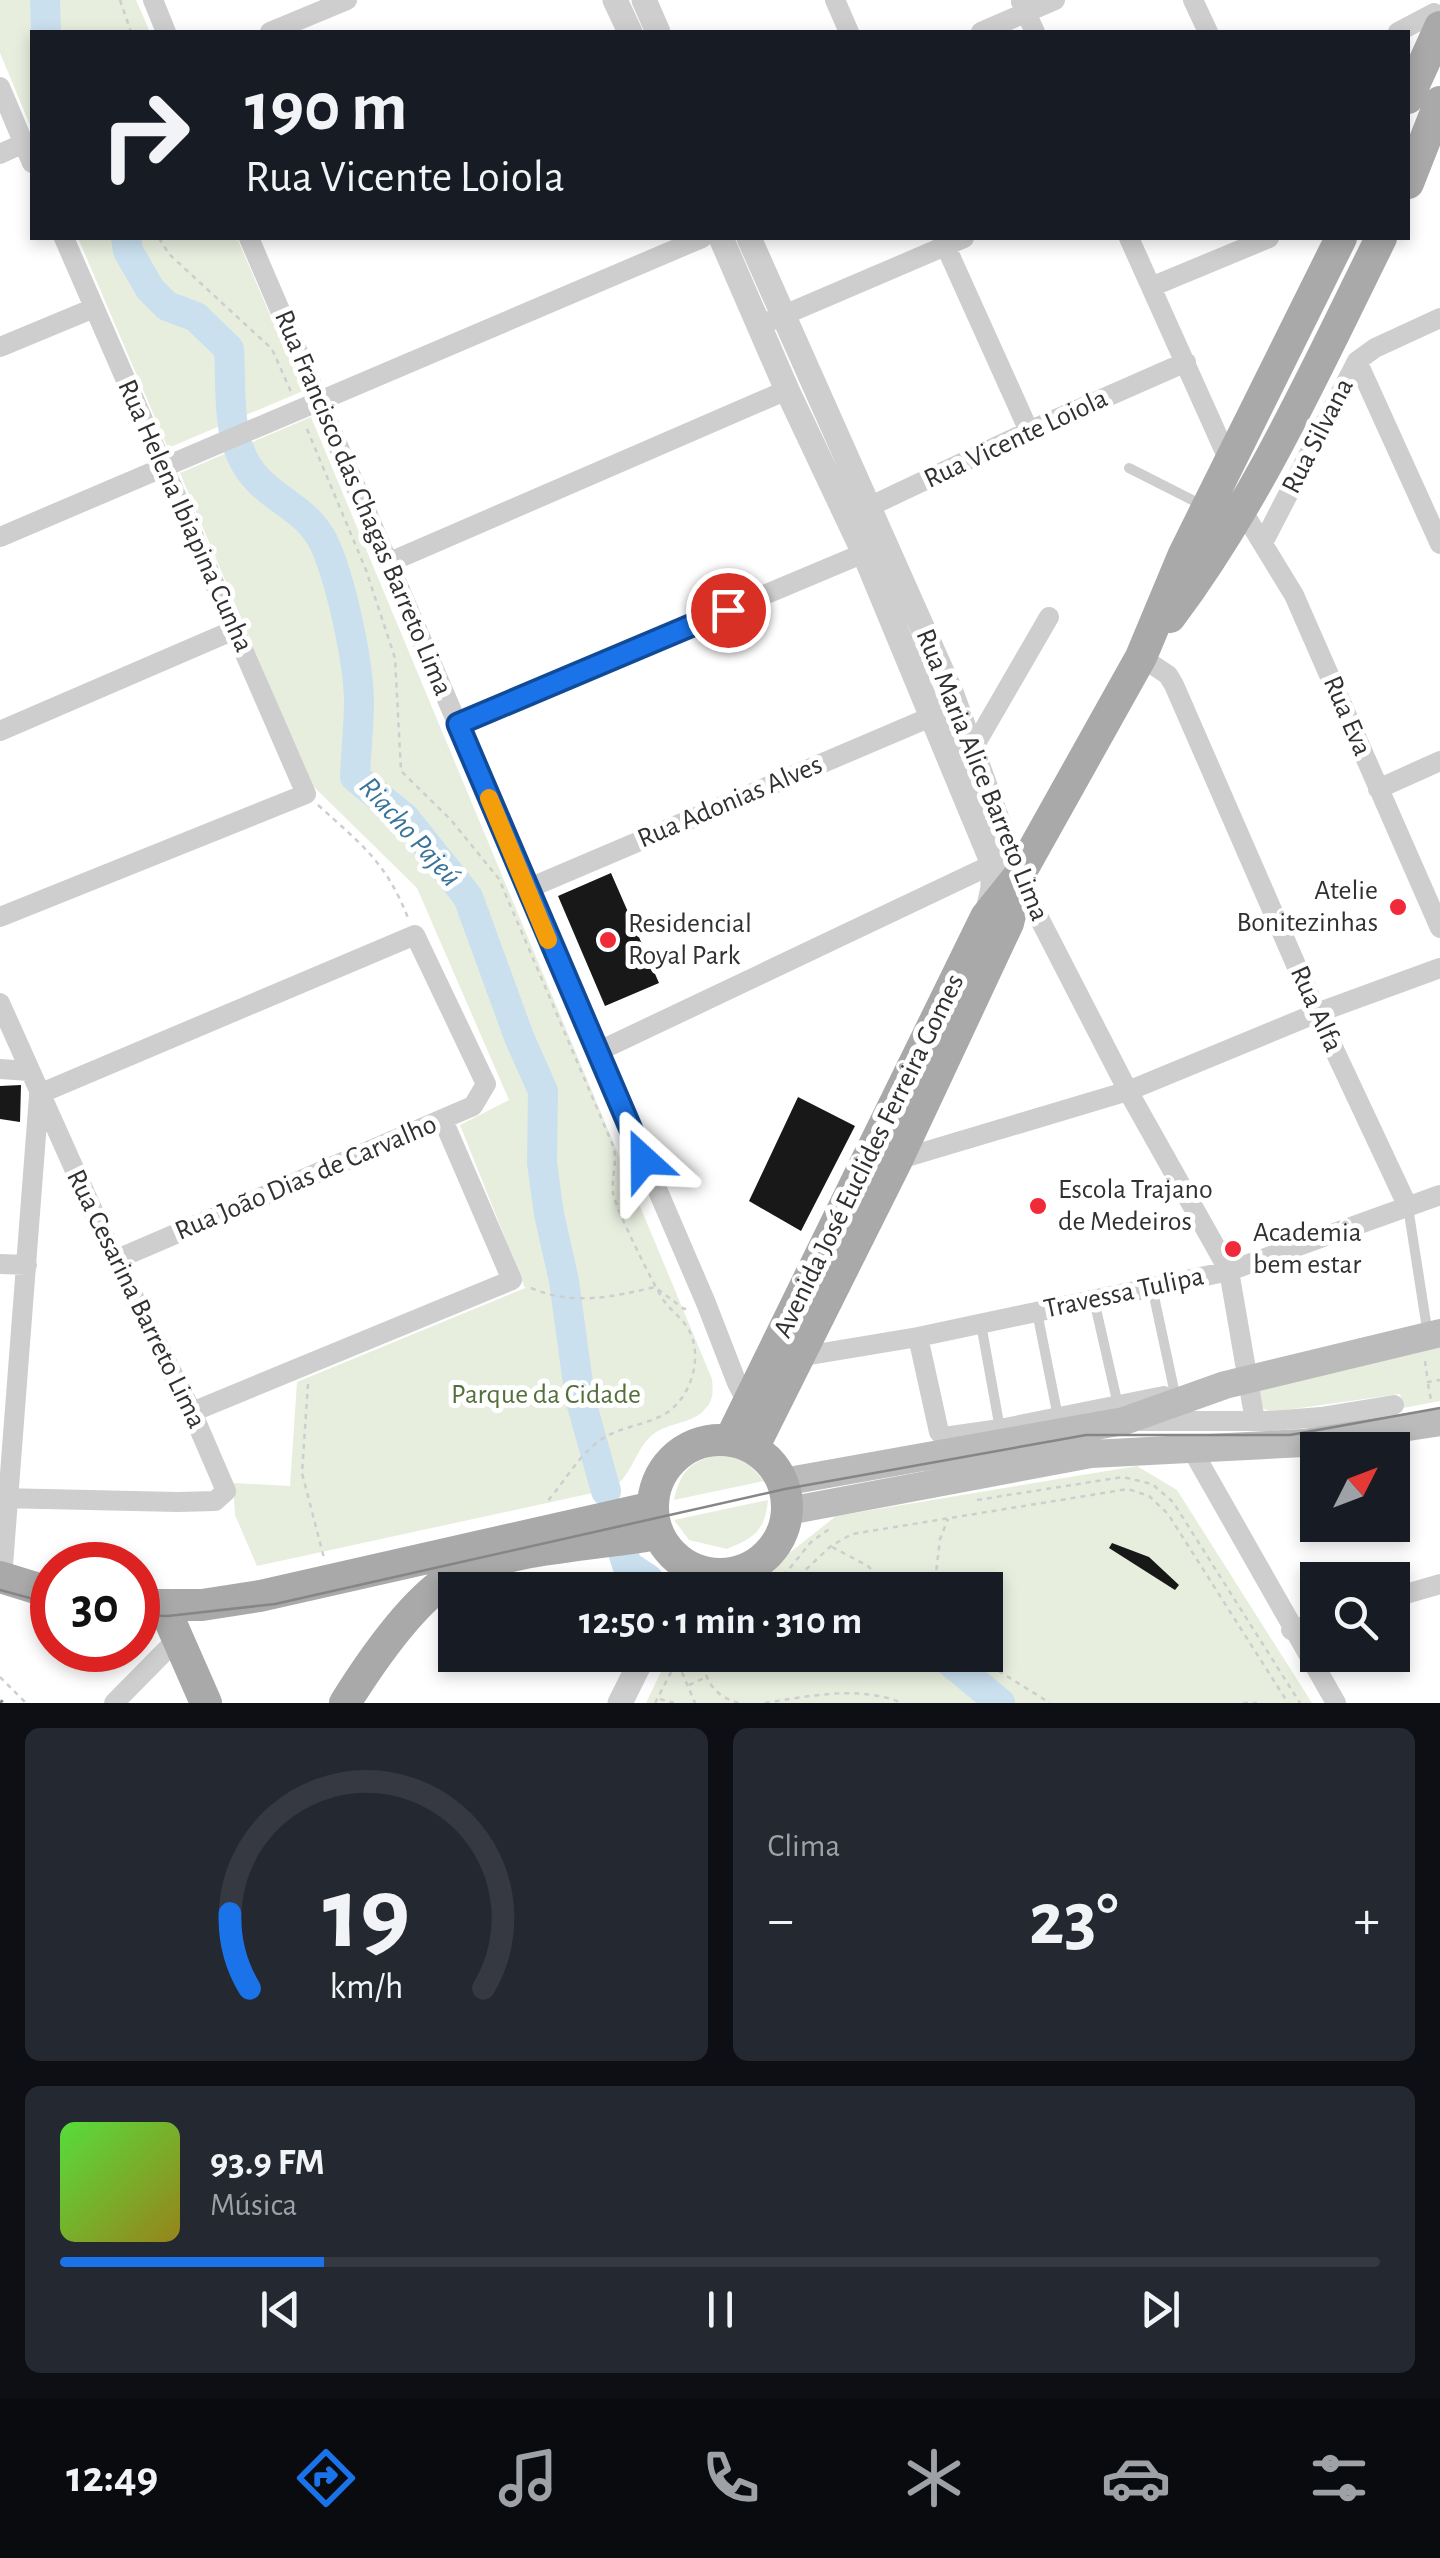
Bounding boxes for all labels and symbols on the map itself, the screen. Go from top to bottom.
street label: Rua Francisco das Chagas Barreto Lima [269,306,457,700]
street label: Rua Silvana [1277,374,1359,498]
street label: Rua Helena Ibiapina Cunha [112,376,258,656]
street label: Rua Vicente Loiola [920,384,1112,494]
pin [686,568,771,653]
street label: Rua Maria Alice Barreto Lima [911,625,1053,925]
street label: Rua Eva [1318,672,1376,760]
street label: Rua Adonias Alves [634,751,826,853]
water label: Riacho Pajeú [353,771,467,893]
place label: Atelie Bonitezinhas [1236,877,1378,937]
marker: Atelie Bonitezinhas [1387,896,1409,918]
place label: Residencial Royal Park [628,910,752,970]
marker: Residencial Royal Park [597,929,619,951]
street label: Rua Alfa [1285,962,1347,1056]
street label: Avenida José Euclides Ferreira Gomes [769,970,969,1342]
position arrow [592,1108,696,1212]
street label: Rua João Dias de Carvalho [171,1110,441,1246]
street label: Rua Cesarina Barreto Lima [61,1165,211,1433]
place label: Escola Trajano de Medeiros [1058,1176,1213,1236]
marker: Escola Trajano de Medeiros [1027,1195,1049,1217]
place label: Academia bem estar [1253,1219,1362,1279]
marker: Academia bem estar [1222,1238,1244,1260]
street label: Travessa Tulipa [1042,1262,1207,1324]
park label: Parque da Cidade [451,1381,641,1409]
north arrow [1300,1432,1410,1542]
speed limit sign: 30 [30,1542,160,1672]

